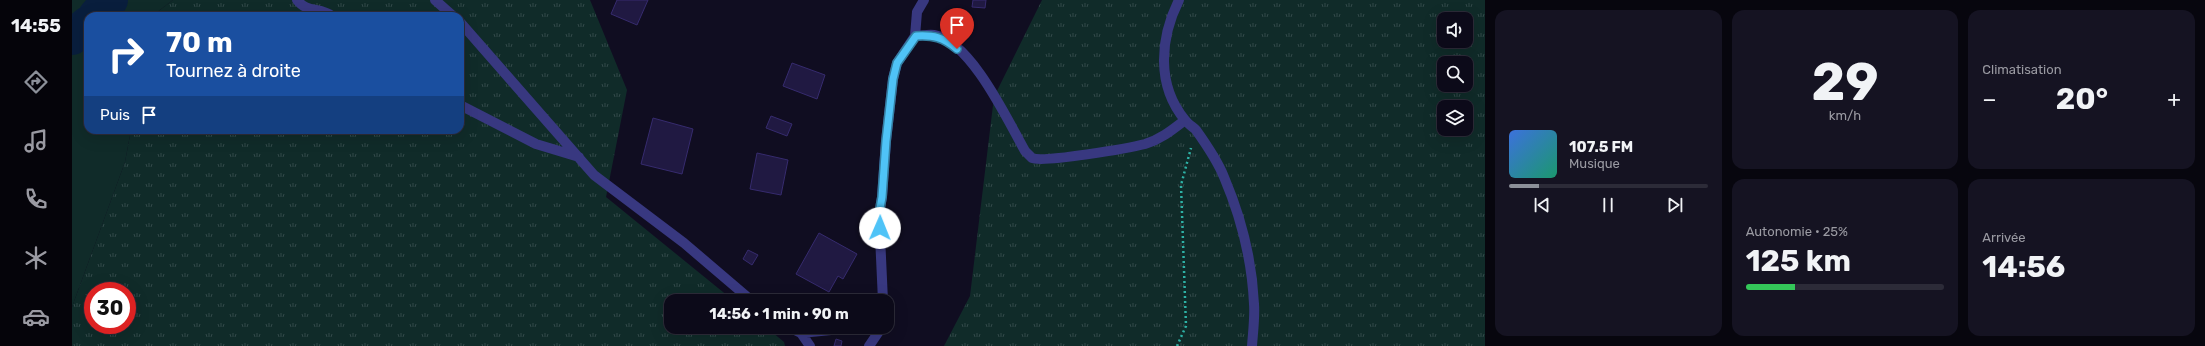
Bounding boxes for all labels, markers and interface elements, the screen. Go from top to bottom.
pin [940,8,974,49]
map controls [1437,12,1473,136]
button: sound [1437,12,1473,48]
icon: arrive [946,14,968,36]
text: 14:55 [11,15,61,37]
text: 70 m [166,26,233,59]
icon: right [100,28,152,80]
text: 29 [1811,51,1879,113]
button: search [1437,56,1473,92]
text: Tournez à droite [166,60,301,82]
text: Climatisation [1982,62,2062,77]
icon: directions [22,68,50,96]
text: 20° [2056,81,2108,117]
text: − [1982,86,1997,113]
text: + [2167,86,2181,113]
button: layers [1437,100,1473,136]
icon: arrive [138,104,160,126]
text: Puis [100,106,130,124]
text: km/h [1829,108,1861,123]
icon: music [22,127,50,155]
text: 107.5 FM [1569,138,1633,156]
text: Musique [1569,156,1620,171]
icon: phone [22,185,50,213]
icon: previous [1531,194,1553,216]
icon: pause [1597,194,1619,216]
icon: next [1664,194,1686,216]
position arrow [859,207,901,249]
text: Autonomie · 25% [1746,224,1848,239]
text: Arrivée [1982,230,2026,245]
text: 125 km [1746,243,1851,279]
icon: climate [22,244,50,272]
text: 14:56 [1982,249,2065,285]
speed limit sign: 30 [84,282,136,334]
icon: car [22,303,50,331]
text: 14:56 · 1 min · 90 m [709,305,849,323]

